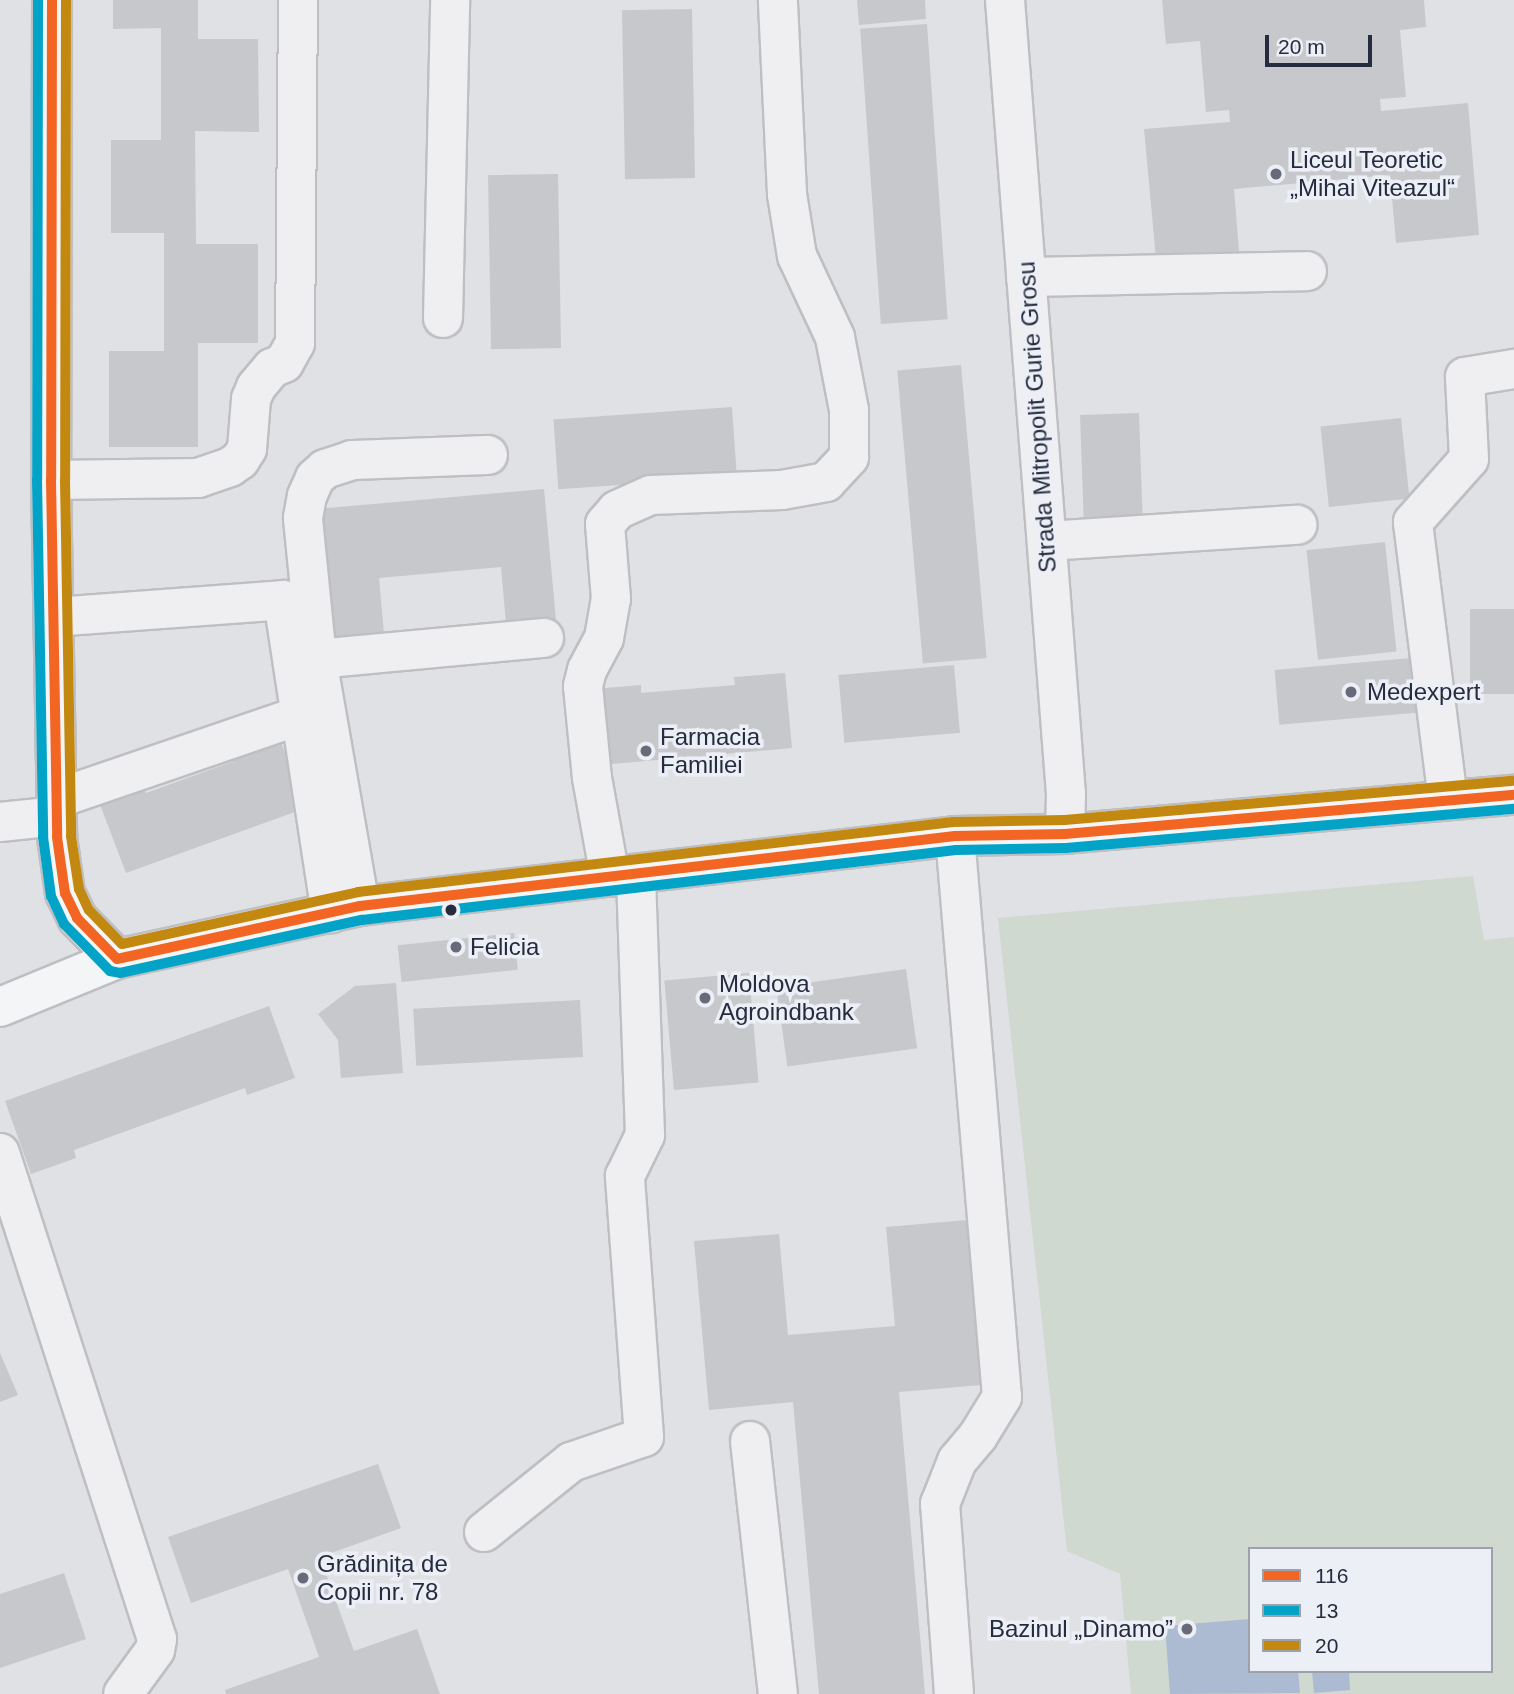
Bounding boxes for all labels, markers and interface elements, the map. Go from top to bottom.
scale bar [1269,21,1376,65]
text: 20 m [1278,35,1325,58]
place label: Liceul Teoretic „Mihai Viteazul“ [1290,146,1455,202]
marker: Liceul Teoretic „Mihai Viteazul“ [1268,166,1284,182]
street label: Strada Mitropolit Gurie Grosu [1012,260,1062,574]
place label: Medexpert [1367,678,1480,706]
marker: Medexpert [1341,682,1361,702]
place label: Farmacia Familiei [660,723,760,779]
marker: Farmacia Familiei [638,743,654,759]
unlabelled marker [444,903,458,917]
place label: Felicia [470,933,539,961]
marker: Felicia [448,939,464,955]
place label: Moldova Agroindbank [719,970,854,1026]
marker: Moldova Agroindbank [697,990,713,1006]
legend [1248,1547,1493,1673]
place label: Grădinița de Copii nr. 78 [317,1550,448,1606]
text: 116 [1315,1564,1348,1587]
marker: Grădinița de Copii nr. 78 [295,1570,311,1586]
text: 13 [1315,1599,1338,1622]
place label: Bazinul „Dinamo” [989,1615,1173,1643]
marker: Bazinul „Dinamo” [1179,1621,1195,1637]
text: 20 [1315,1634,1338,1657]

